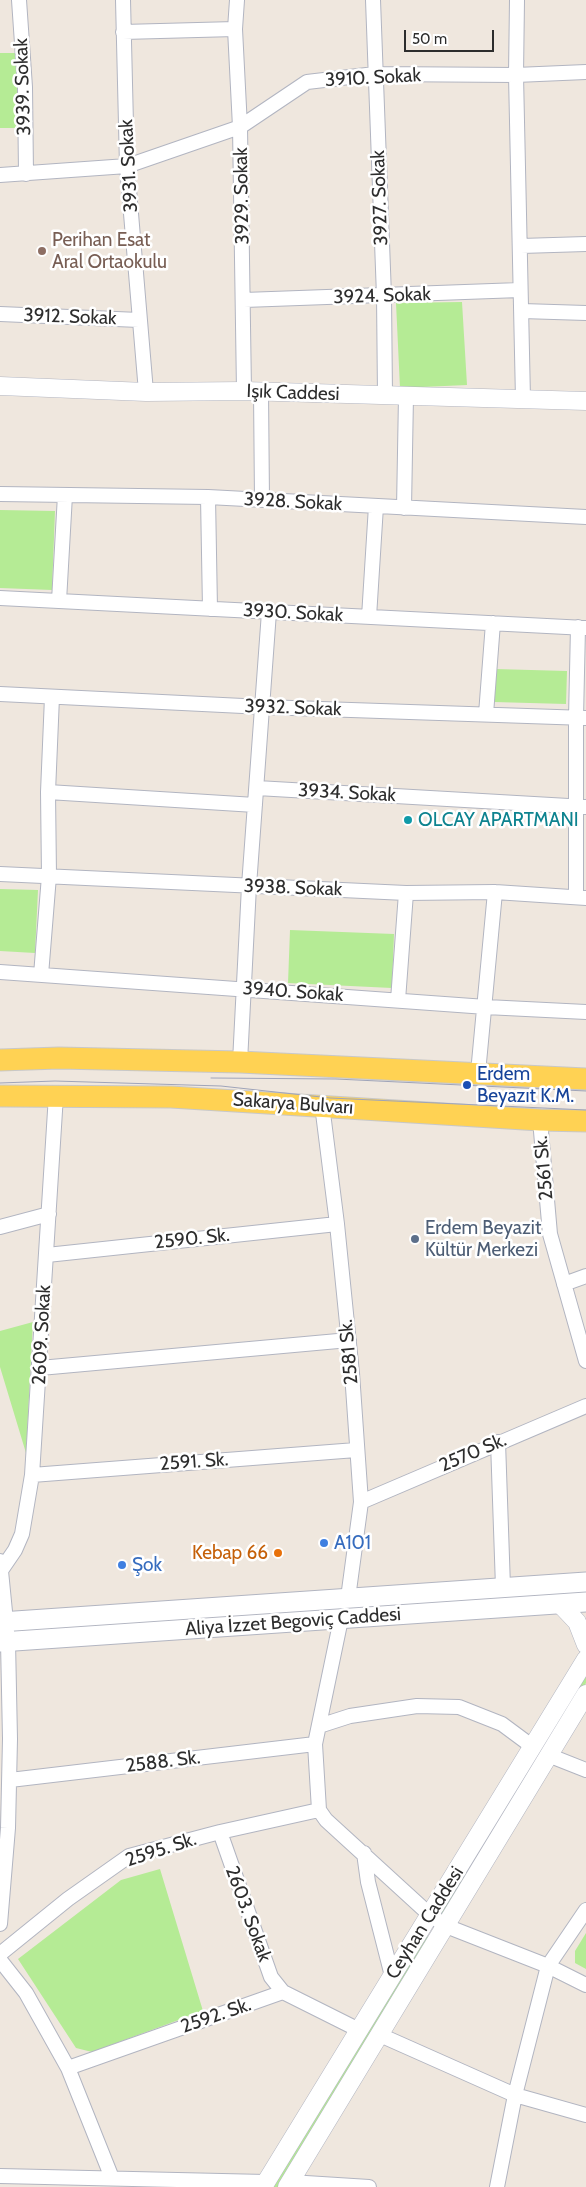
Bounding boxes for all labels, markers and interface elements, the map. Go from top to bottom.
scale bar [406,20,496,52]
text: 50 m [412,30,447,48]
street label: 3939. Sokak [10,38,36,136]
street label: 3910. Sokak [324,64,422,92]
street label: 3931. Sokak [115,119,143,213]
street label: 3929. Sokak [230,147,254,245]
street label: 3927. Sokak [367,150,393,246]
place label: Perihan Esat Aral Ortaokulu [52,229,167,273]
marker: Perihan Esat Aral Ortaokulu [36,245,48,257]
street label: 3924. Sokak [333,283,431,309]
street label: 3912. Sokak [23,304,117,330]
street label: Işık Caddesi [246,380,340,406]
street label: 3928. Sokak [243,488,343,516]
street label: 3930. Sokak [242,599,344,627]
street label: 3932. Sokak [244,695,342,721]
street label: 3934. Sokak [298,779,396,807]
place label: OLCAY APARTMANI [418,809,579,831]
marker: OLCAY APARTMANI [402,814,414,826]
street label: 3938. Sokak [243,875,343,901]
street label: 3940. Sokak [242,977,344,1007]
place label: Erdem Beyazıt K.M. [477,1063,574,1107]
marker: Erdem Beyazıt K.M. [461,1079,473,1091]
street label: Sakarya Bulvarı [232,1088,354,1120]
street label: 2561 Sk. [530,1135,558,1201]
place label: Erdem Beyazit Kültür Merkezi [425,1217,541,1261]
street label: 2590. Sk. [153,1224,231,1254]
marker: Erdem Beyazit Kültür Merkezi [409,1233,421,1245]
street label: 2609. Sokak [28,1284,56,1386]
street label: 2581 Sk. [335,1318,363,1386]
street label: 2570 Sk. [436,1429,510,1477]
street label: 2591. Sk. [159,1448,229,1476]
place label: A101 [334,1532,371,1554]
marker: A101 [318,1537,330,1549]
place label: Kebap 66 [192,1542,268,1564]
marker: Kebap 66 [272,1547,284,1559]
place label: Şok [132,1554,162,1576]
marker: Şok [116,1559,128,1571]
street label: Aliya İzzet Begoviç Caddesi [184,1603,402,1641]
street label: 2588. Sk. [124,1746,202,1778]
street label: 2595. Sk. [123,1828,199,1872]
street label: Ceyhan Caddesi [381,1862,469,1984]
street label: 2603. Sokak [220,1863,276,1965]
street label: 2592. Sk. [178,1993,254,2039]

